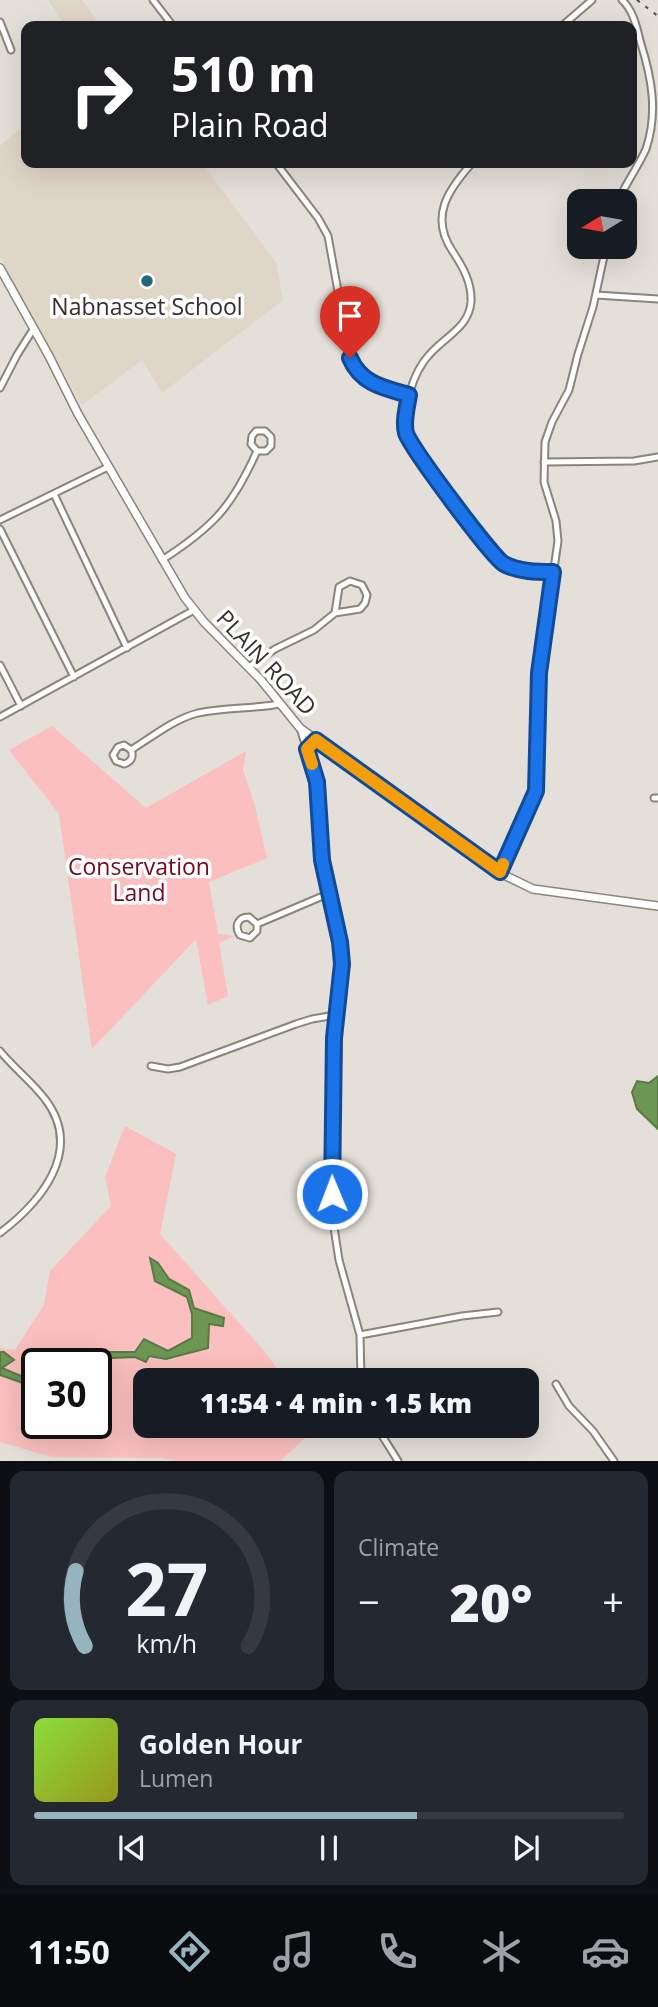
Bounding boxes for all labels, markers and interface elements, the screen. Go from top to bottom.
text: 510 m [171,40,316,106]
icon: right [56,49,147,140]
text: Plain Road [171,103,328,146]
north arrow [567,189,637,259]
map controls [567,189,637,259]
marker: Nabnasset School [139,273,155,289]
pin [320,286,380,358]
place label: Nabnasset School [51,290,243,322]
icon: arrive [331,297,369,335]
street label: PLAIN ROAD [210,602,324,722]
park label: Conservation Land [68,850,210,908]
position arrow [295,1157,369,1231]
speed limit sign: 30 [21,1348,112,1439]
text: 11:54 · 4 min · 1.5 km [200,1385,472,1421]
text: Climate [358,1531,439,1563]
text: 27 [125,1539,209,1638]
text: 20° [450,1566,532,1637]
text: − [358,1575,380,1627]
text: + [602,1575,624,1627]
text: km/h [137,1626,197,1660]
text: Golden Hour [139,1726,302,1762]
text: Lumen [139,1762,213,1794]
icon: previous [113,1829,151,1867]
icon: pause [310,1829,348,1867]
icon: next [507,1829,545,1867]
icon: directions [165,1927,214,1976]
icon: music [269,1927,318,1976]
icon: phone [373,1927,422,1976]
icon: climate [477,1927,526,1976]
icon: car [581,1927,630,1976]
text: 11:50 [28,1930,110,1973]

